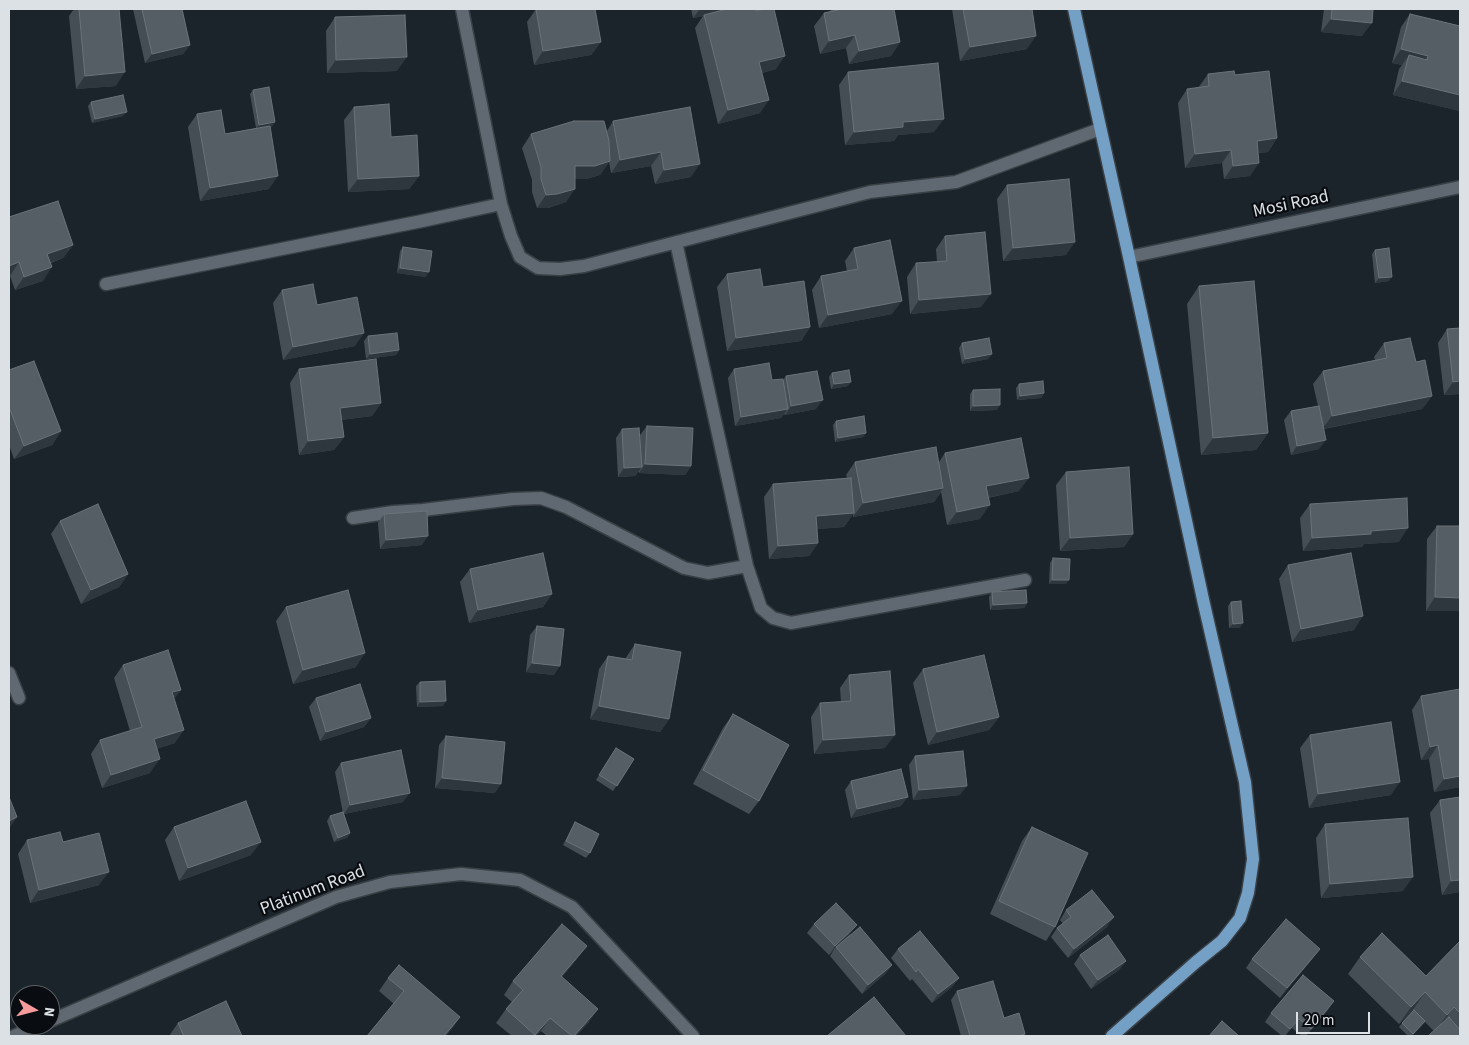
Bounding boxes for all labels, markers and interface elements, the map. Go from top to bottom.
street label: Mosi Road [1251,186,1331,224]
street label: Platinum Road [257,861,369,921]
north arrow [10,985,60,1035]
scale bar [1299,1002,1373,1034]
text: N [38,1006,59,1018]
text: 20 m [1304,1010,1334,1031]

